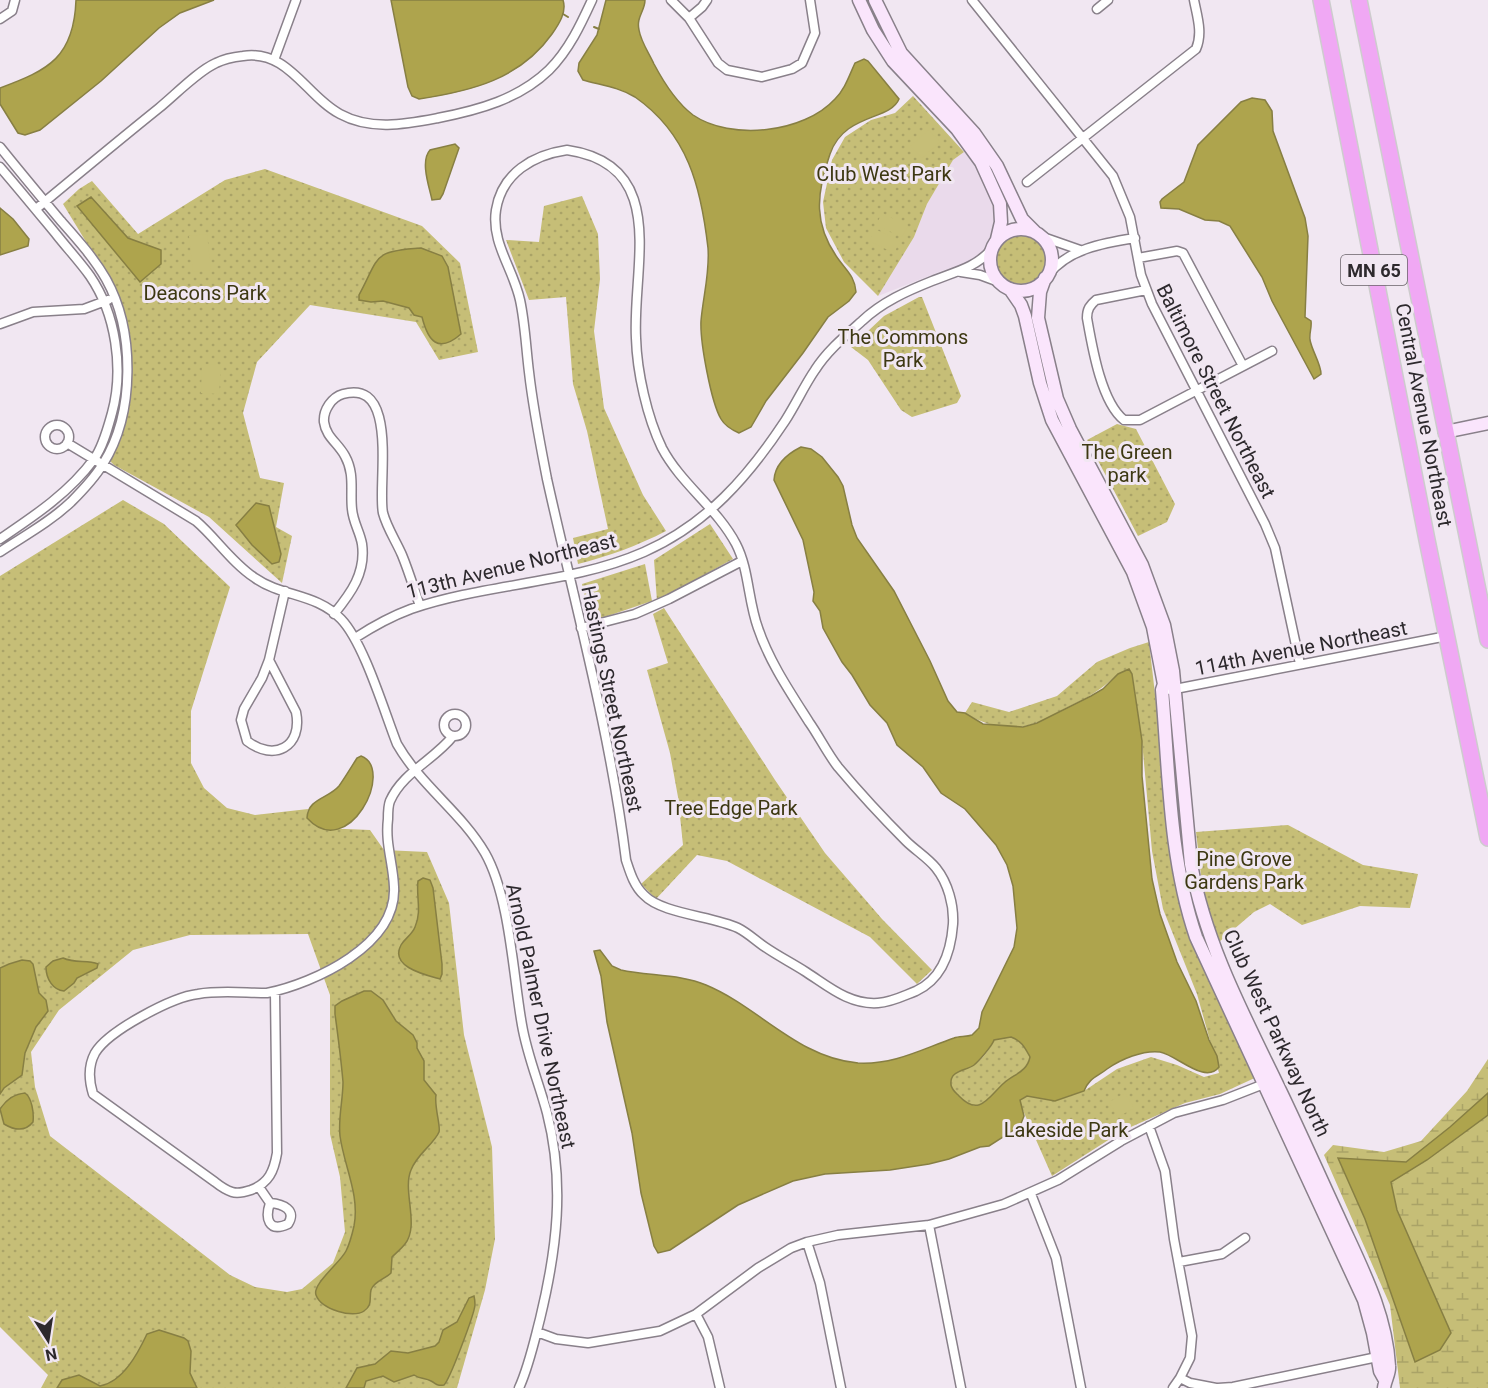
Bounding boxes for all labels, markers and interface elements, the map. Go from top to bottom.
park label: Club West Park [816,162,952,186]
road number: MN 65 [1341,255,1407,285]
street label: Baltimore Street Northeast [1151,280,1281,502]
park label: Deacons Park [143,281,267,305]
street label: Central Avenue Northeast [1391,301,1457,529]
park label: The Commons Park [838,325,968,372]
park label: The Green park [1082,440,1173,487]
street label: 113th Avenue Northeast [404,528,618,604]
street label: Hastings Street Northeast [576,584,648,814]
street label: 114th Avenue Northeast [1193,616,1409,680]
park label: Tree Edge Park [664,796,799,820]
park label: Pine Grove Gardens Park [1184,847,1305,894]
street label: Arnold Palmer Drive Northeast [501,881,581,1151]
street label: Club West Parkway North [1218,926,1336,1140]
park label: Lakeside Park [1004,1118,1129,1142]
north arrow [18,1310,78,1370]
text: N [44,1344,59,1365]

